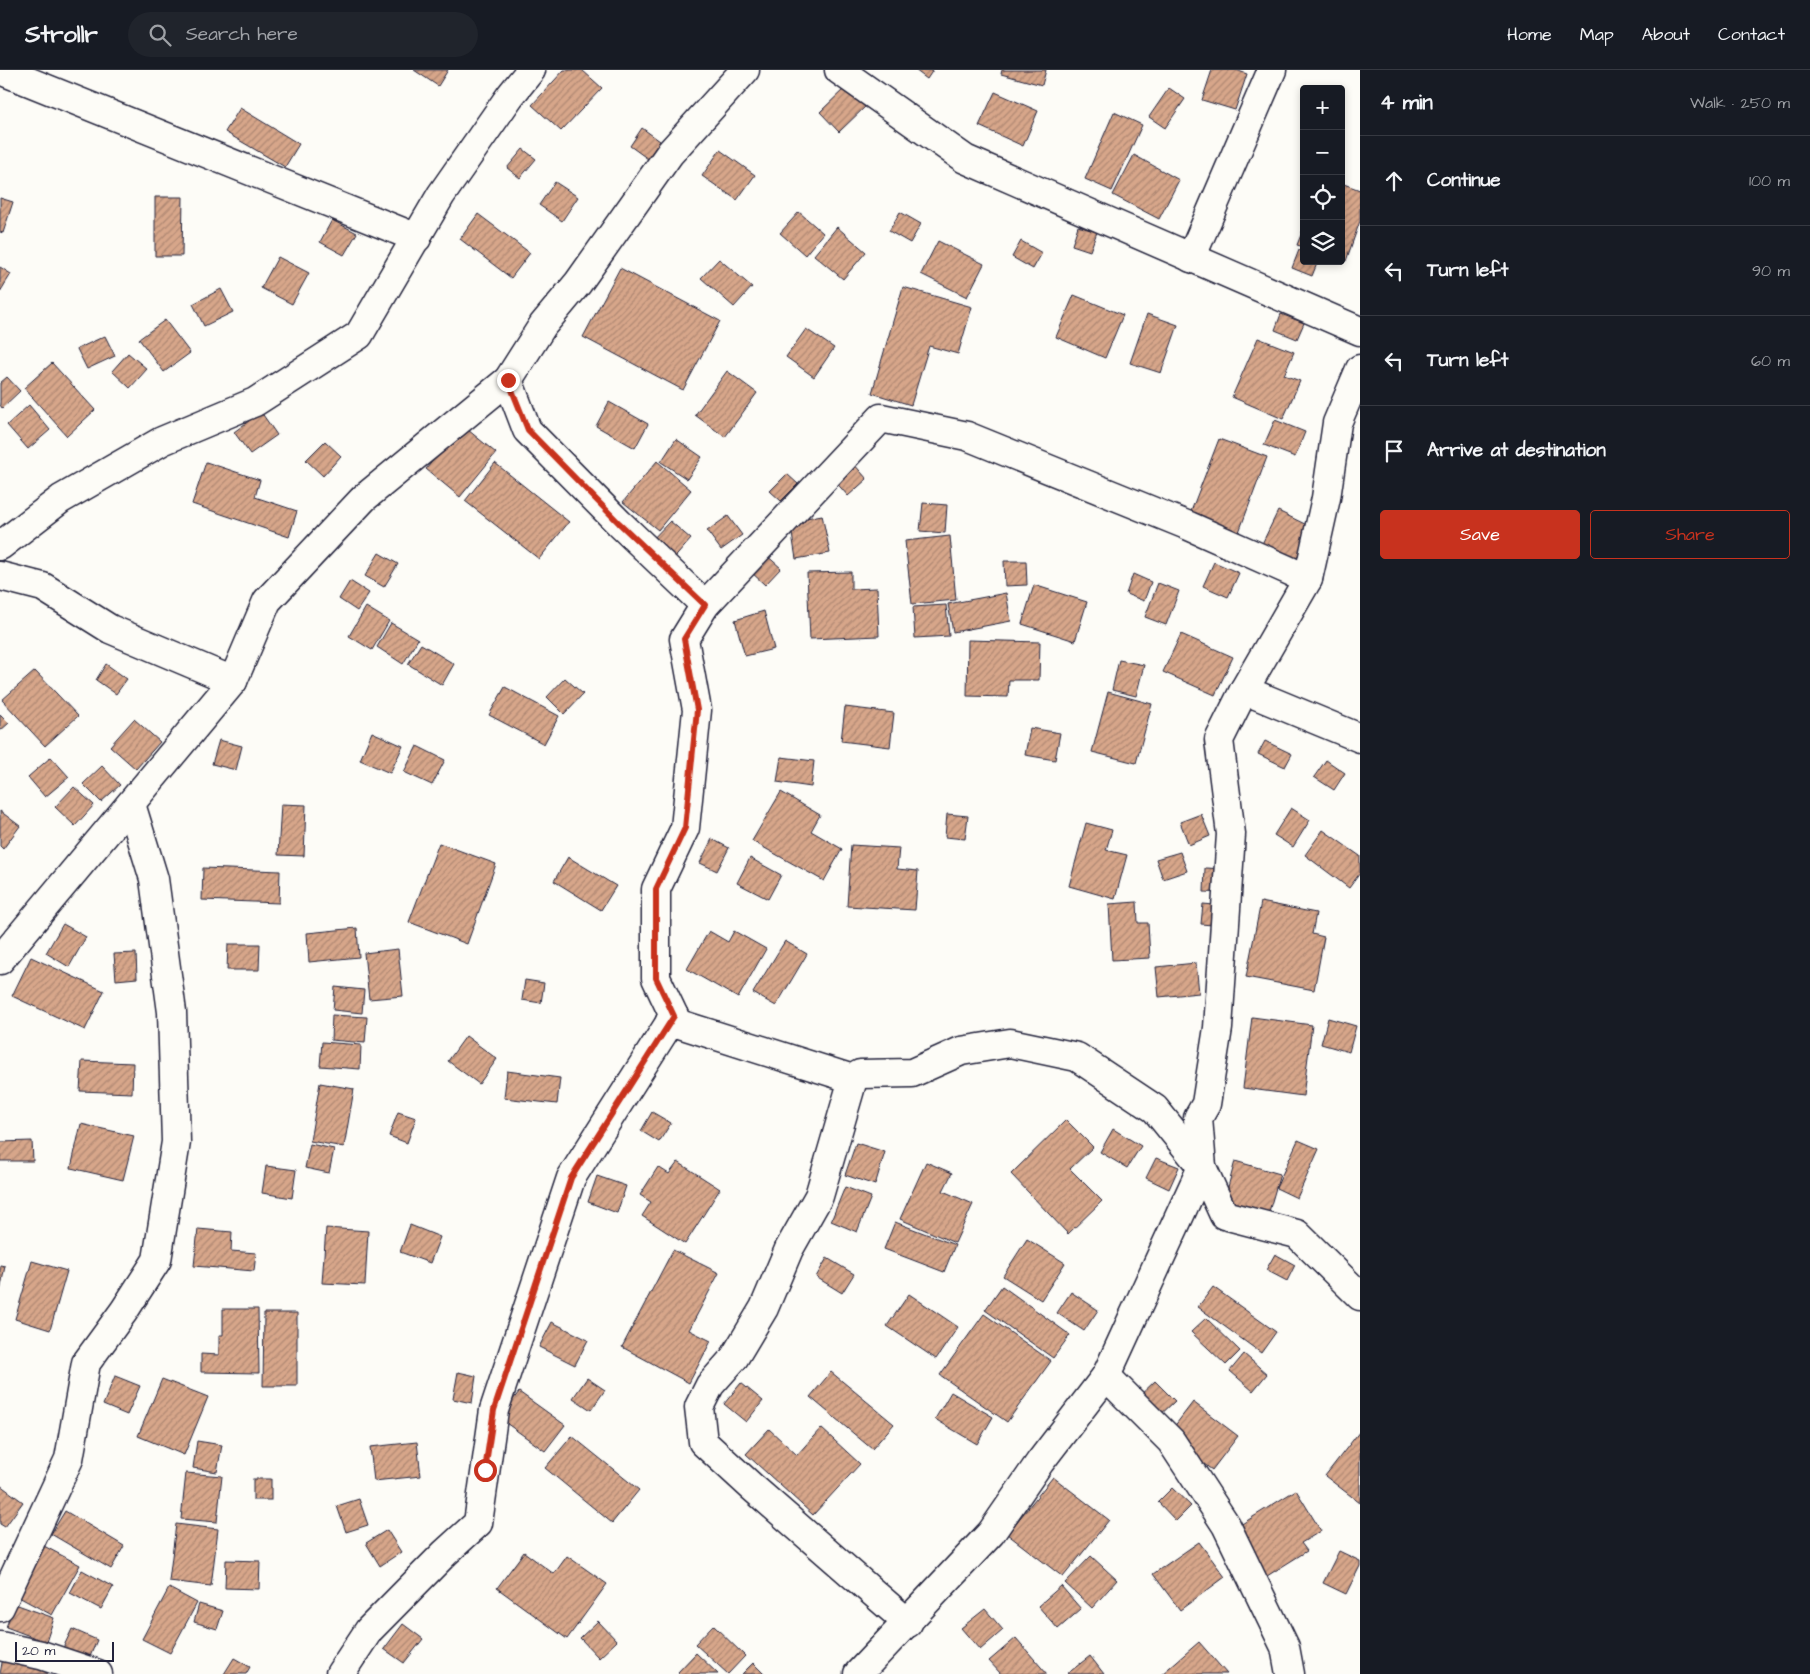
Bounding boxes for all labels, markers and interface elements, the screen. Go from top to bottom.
search box [128,12,478,57]
text: Strollr [25,18,98,52]
icon: search [146,21,174,49]
text: Search here [186,21,298,48]
text: Home [1507,22,1552,47]
text: Map [1580,22,1614,47]
text: About [1642,22,1690,47]
text: Contact [1718,22,1785,47]
map controls [1300,85,1345,265]
button: + [1300,85,1345,130]
text: 4 min [1380,88,1433,117]
text: Walk · 250 m [1690,92,1790,114]
button: − [1300,130,1345,175]
icon: ahead [1380,167,1408,195]
text: Continue [1427,167,1501,194]
text: 100 m [1749,170,1790,192]
button: locate [1300,175,1345,220]
button: layers [1300,220,1345,265]
icon: left [1380,257,1408,285]
text: Turn left [1427,257,1508,284]
text: 90 m [1752,260,1790,282]
icon: left [1380,347,1408,375]
text: Turn left [1427,347,1508,374]
text: 60 m [1751,350,1790,372]
route end [497,369,520,392]
icon: arrive [1380,437,1408,465]
text: Arrive at destination [1427,437,1606,464]
button: Save [1380,510,1580,559]
button: Share [1590,510,1790,559]
route start [474,1459,497,1482]
scale bar [15,1639,114,1662]
text: 20 m [22,1641,55,1661]

